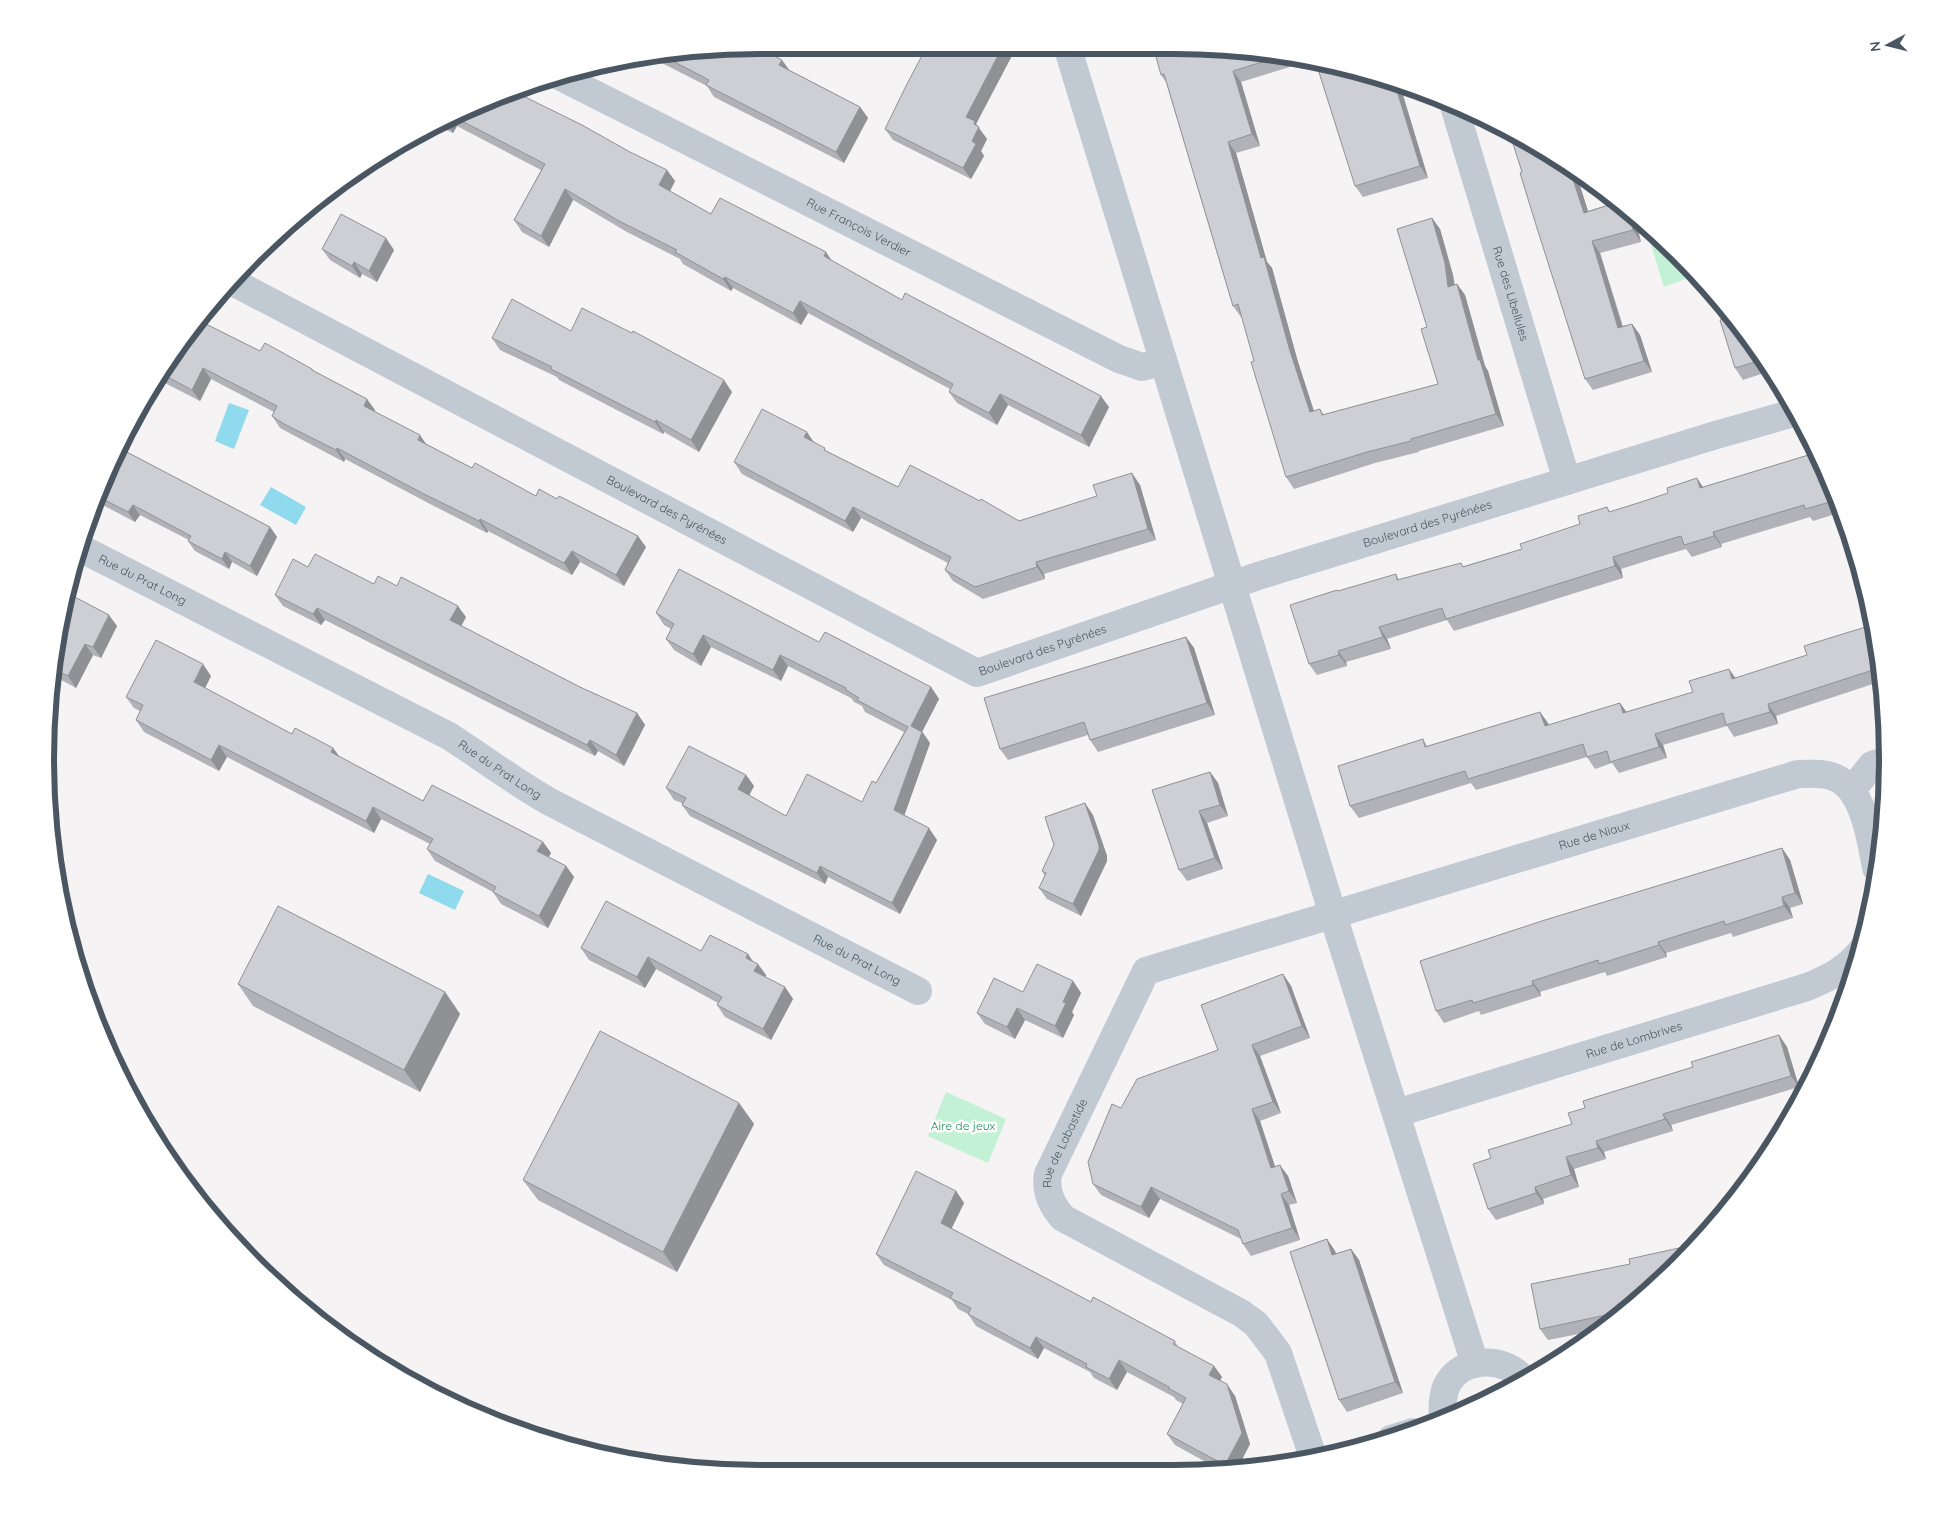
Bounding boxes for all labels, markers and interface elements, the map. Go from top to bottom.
north arrow [1863,20,1913,70]
text: N [1866,40,1885,53]
street label: Rue François Verdier [804,194,914,260]
street label: Rue des Libellules [1490,244,1532,343]
street label: Boulevard des Pyrénées [604,472,730,548]
street label: Boulevard des Pyrénées [1361,496,1494,550]
street label: Rue du Prat Long [96,551,189,608]
street label: Boulevard des Pyrénées [977,621,1109,679]
street label: Rue du Prat Long [456,736,544,802]
street label: Rue de Niaux [1557,817,1631,853]
street label: Rue du Prat Long [811,930,904,988]
street label: Rue de Lombrives [1584,1018,1684,1062]
street label: Rue de Labastide [1039,1096,1090,1188]
park label: Aire de jeux [931,1118,996,1133]

